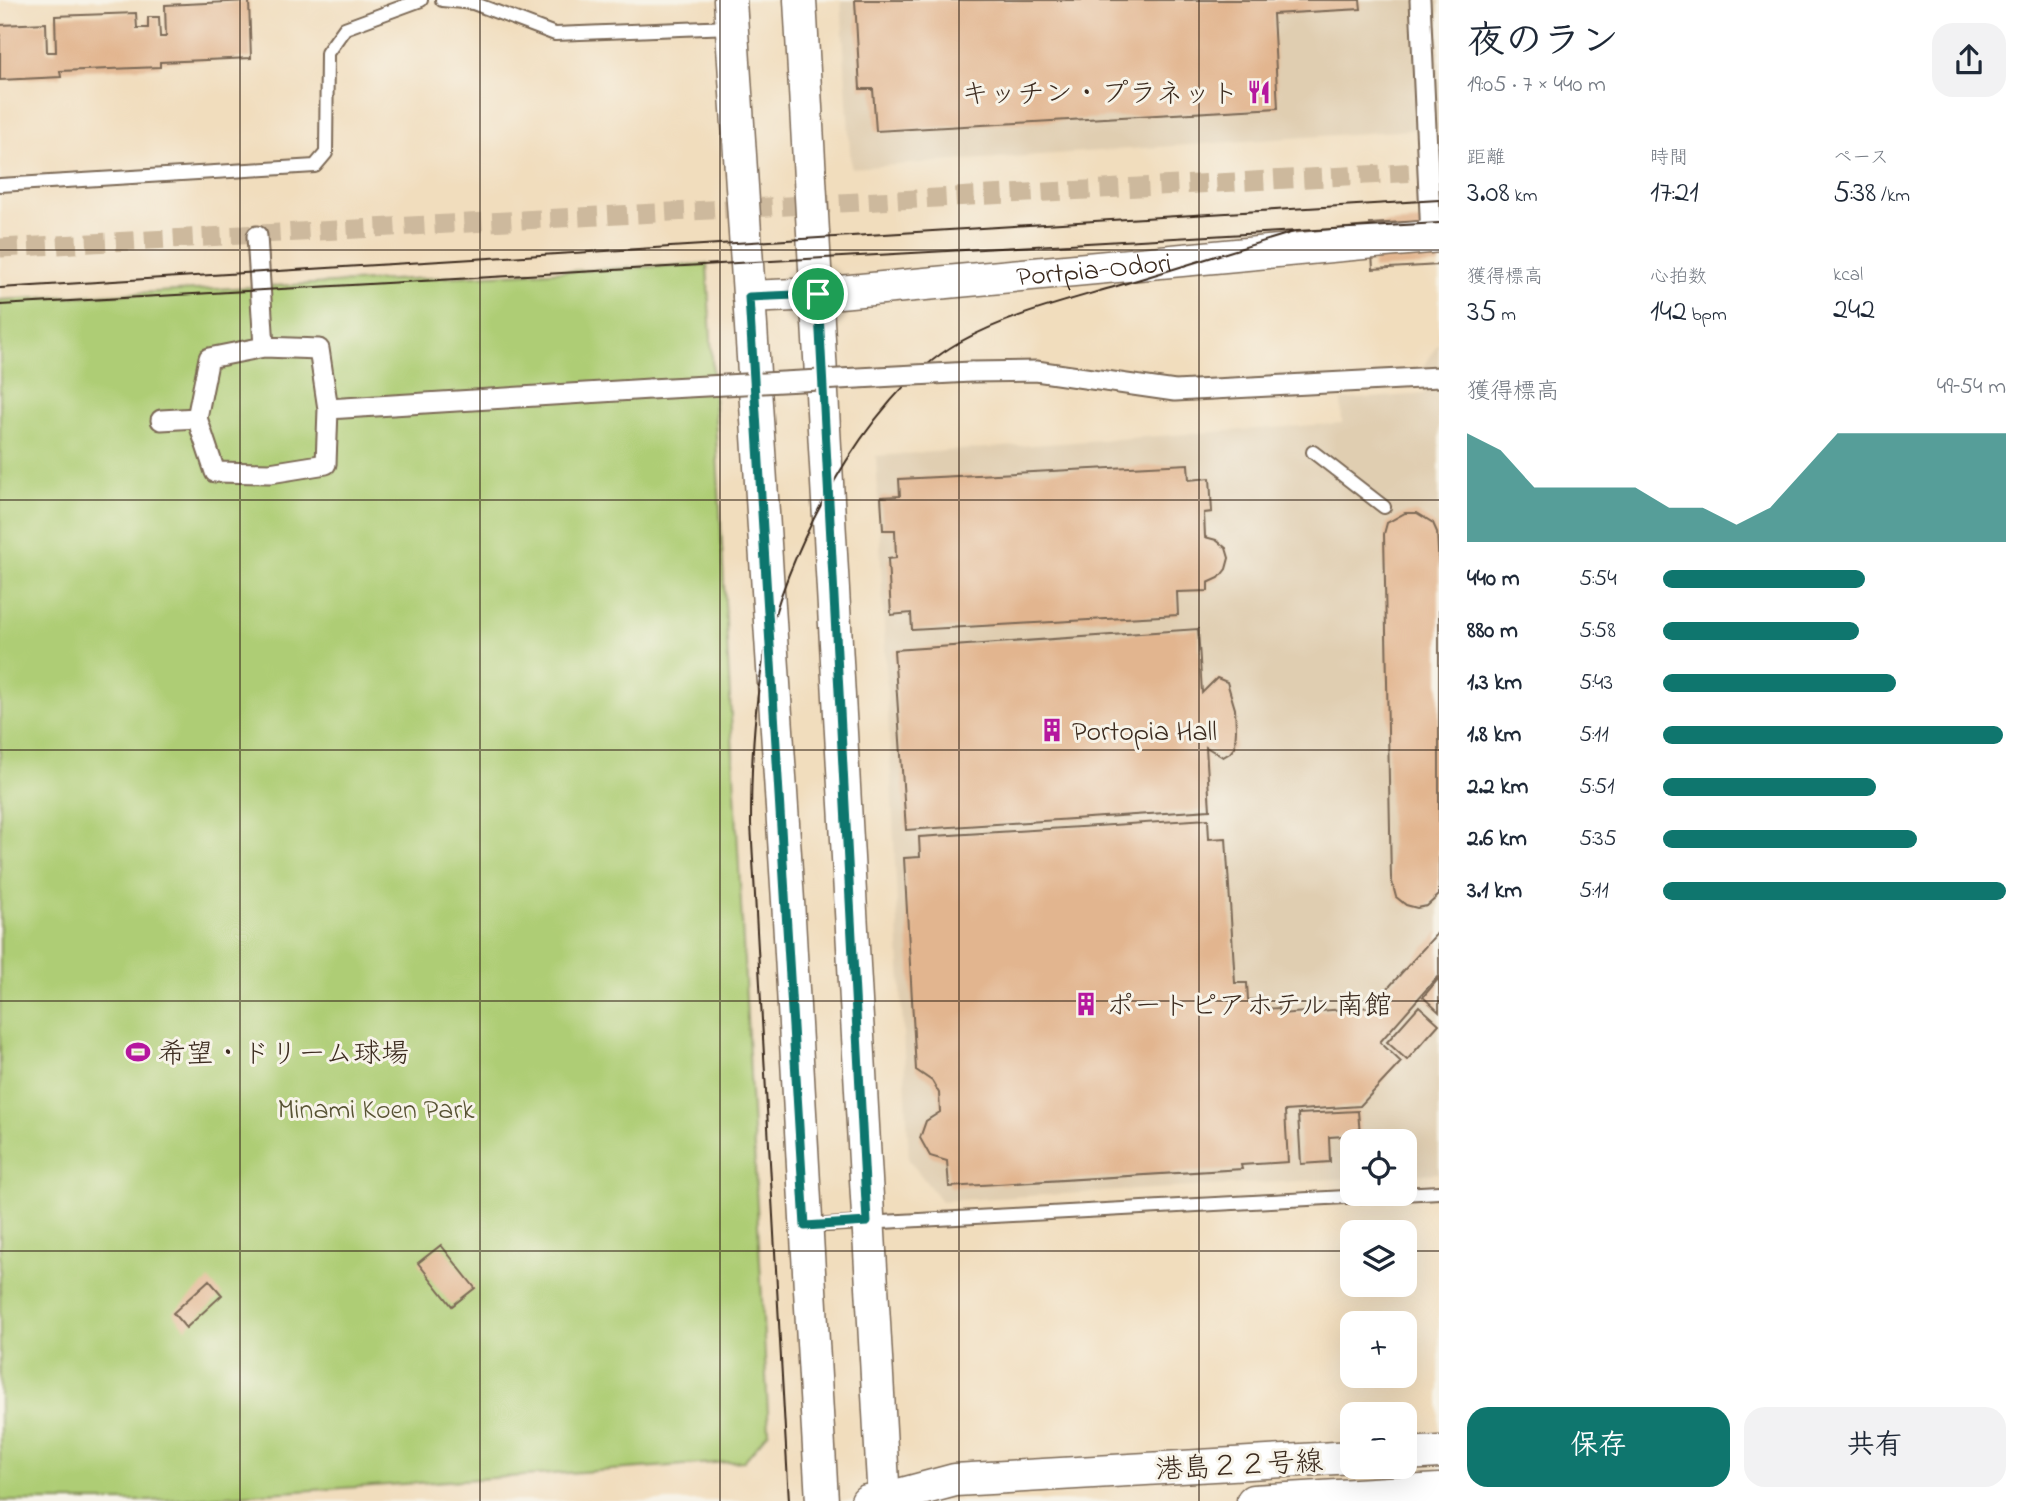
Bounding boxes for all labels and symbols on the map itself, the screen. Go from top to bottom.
place label: キッチン・プラネット [961,75,1239,116]
restaurant icon: キッチン・プラネット [1245,78,1273,106]
street label: Portpia-Odori [1015,244,1173,299]
pin [788,264,848,324]
place label: Portopia Hall [1072,713,1217,754]
building icon: Portopia Hall [1038,716,1066,744]
place label: ポートピアホテル 南館 [1106,987,1392,1028]
building icon: ポートピアホテル 南館 [1072,990,1100,1018]
place label: 希望・ドリーム球場 [158,1035,409,1076]
sports icon: 希望・ドリーム球場 [124,1038,152,1066]
park label: Minami Koen Park [278,1091,475,1132]
street label: 港島２２号線 [1154,1443,1324,1492]

